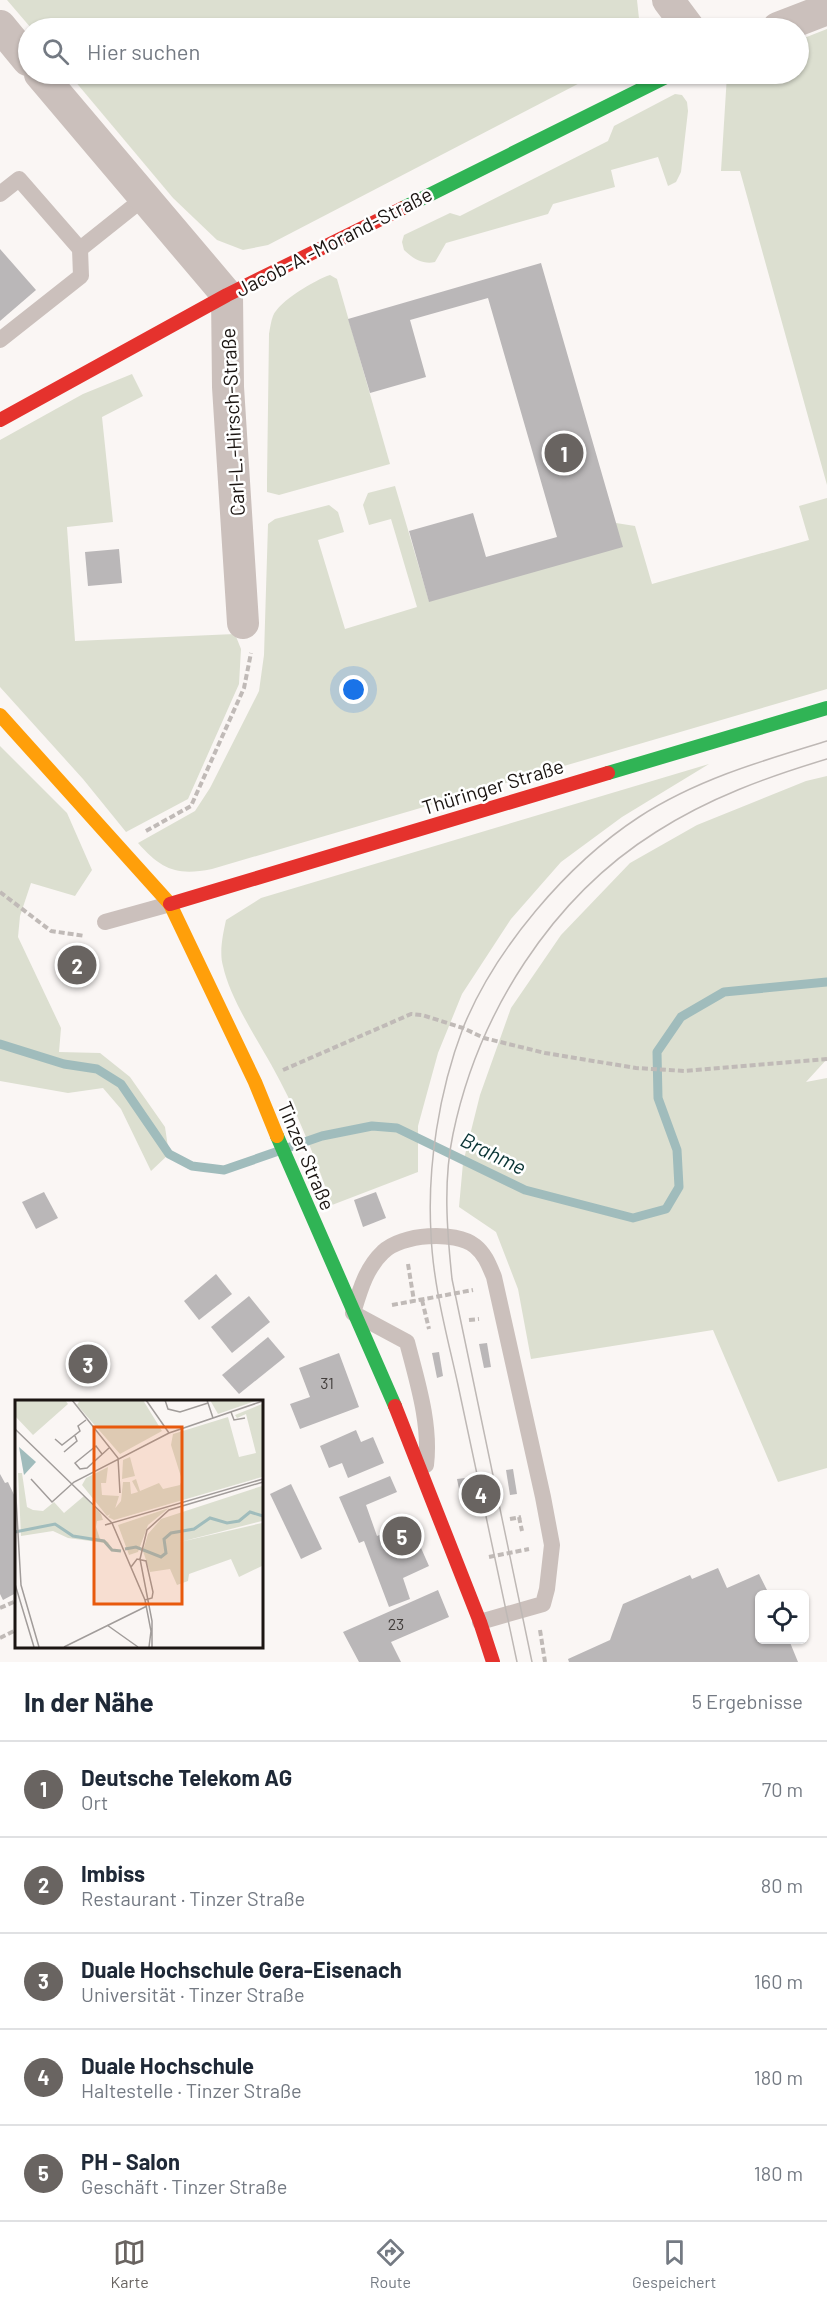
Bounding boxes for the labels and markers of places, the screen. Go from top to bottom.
pin: 1 [544,430,584,476]
pin: 2 [58,942,97,988]
pin: 3 [68,1342,107,1386]
pin: 4 [462,1472,500,1516]
pin: 5 [382,1514,422,1558]

